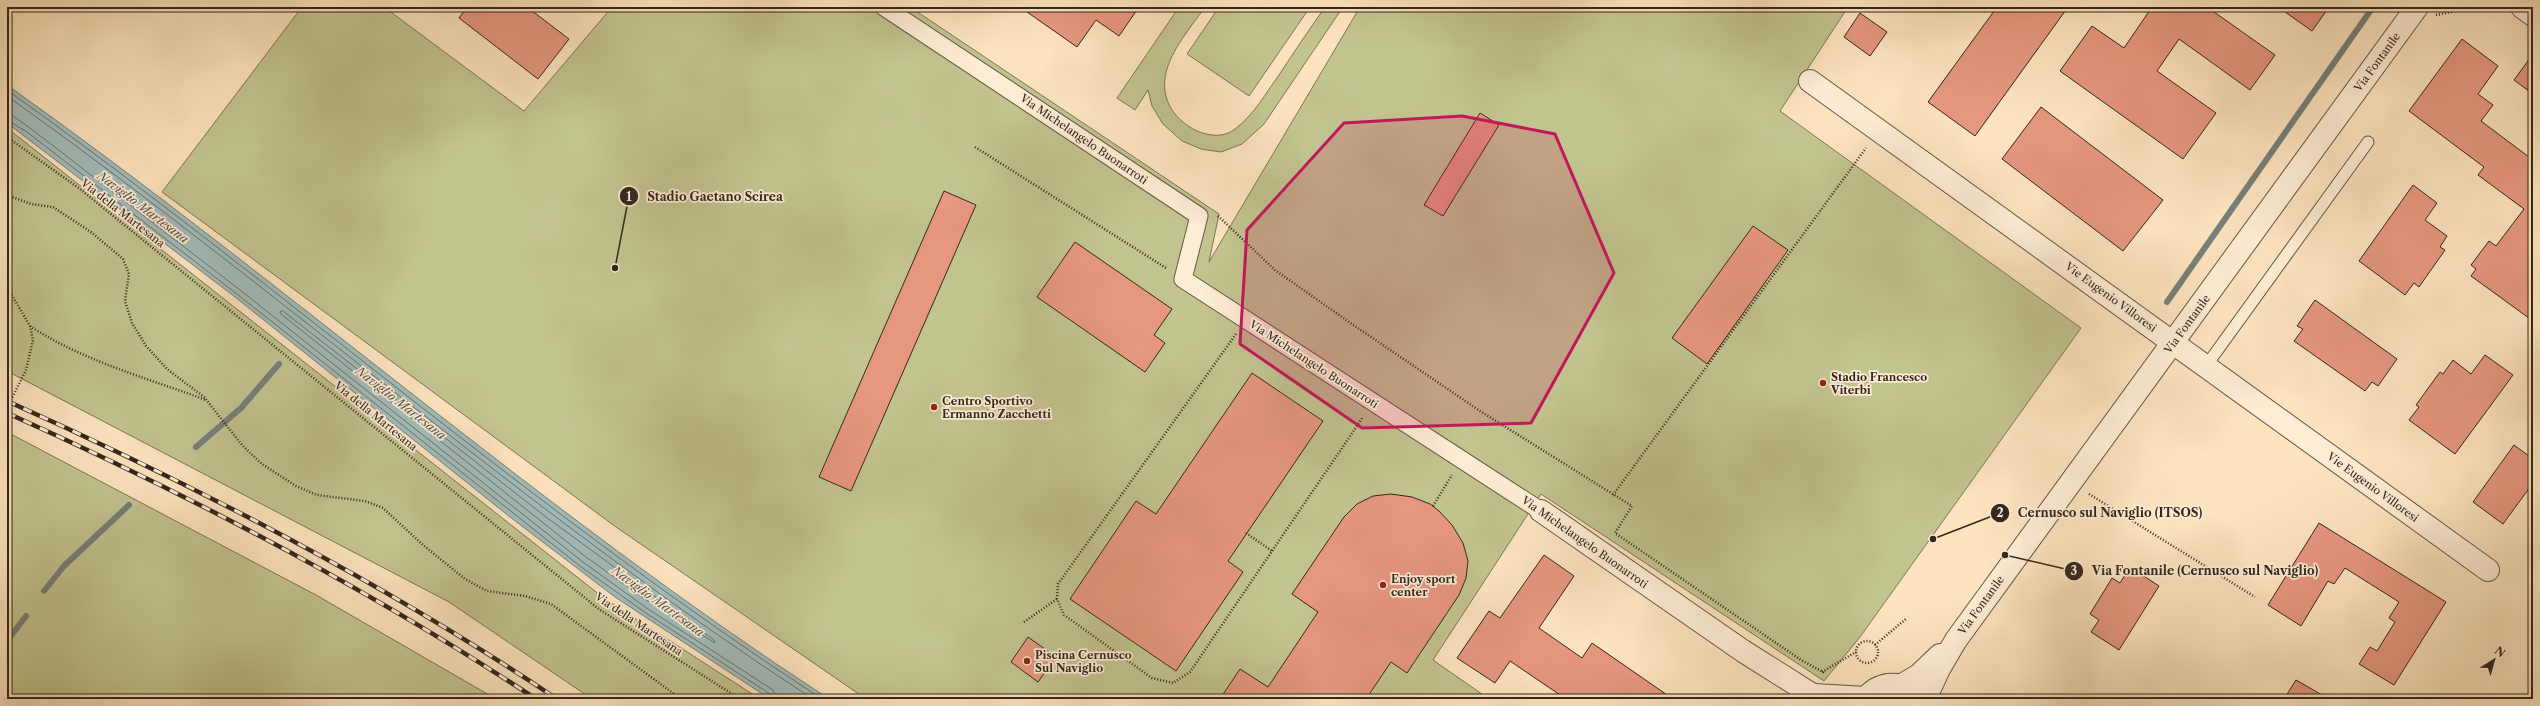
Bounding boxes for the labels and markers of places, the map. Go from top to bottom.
callout: Stadio Gaetano Scirea [619,184,791,208]
place label: Stadio Francesco Viterbi [1830,370,1927,397]
marker: Stadio Francesco Viterbi [1818,378,1828,388]
place label: Centro Sportivo Ermanno Zacchetti [942,394,1051,421]
marker: Centro Sportivo Ermanno Zacchetti [929,402,939,412]
callout: Cernusco sul Naviglio (ITSOS) [1990,501,2210,525]
callout: Via Fontanile (Cernusco sul Naviglio) [2064,559,2327,583]
place label: Enjoy sport center [1391,572,1456,599]
marker: Enjoy sport center [1378,580,1388,590]
place label: Piscina Cernusco Sul Naviglio [1035,648,1132,675]
marker: Piscina Cernusco Sul Naviglio [1022,656,1032,666]

